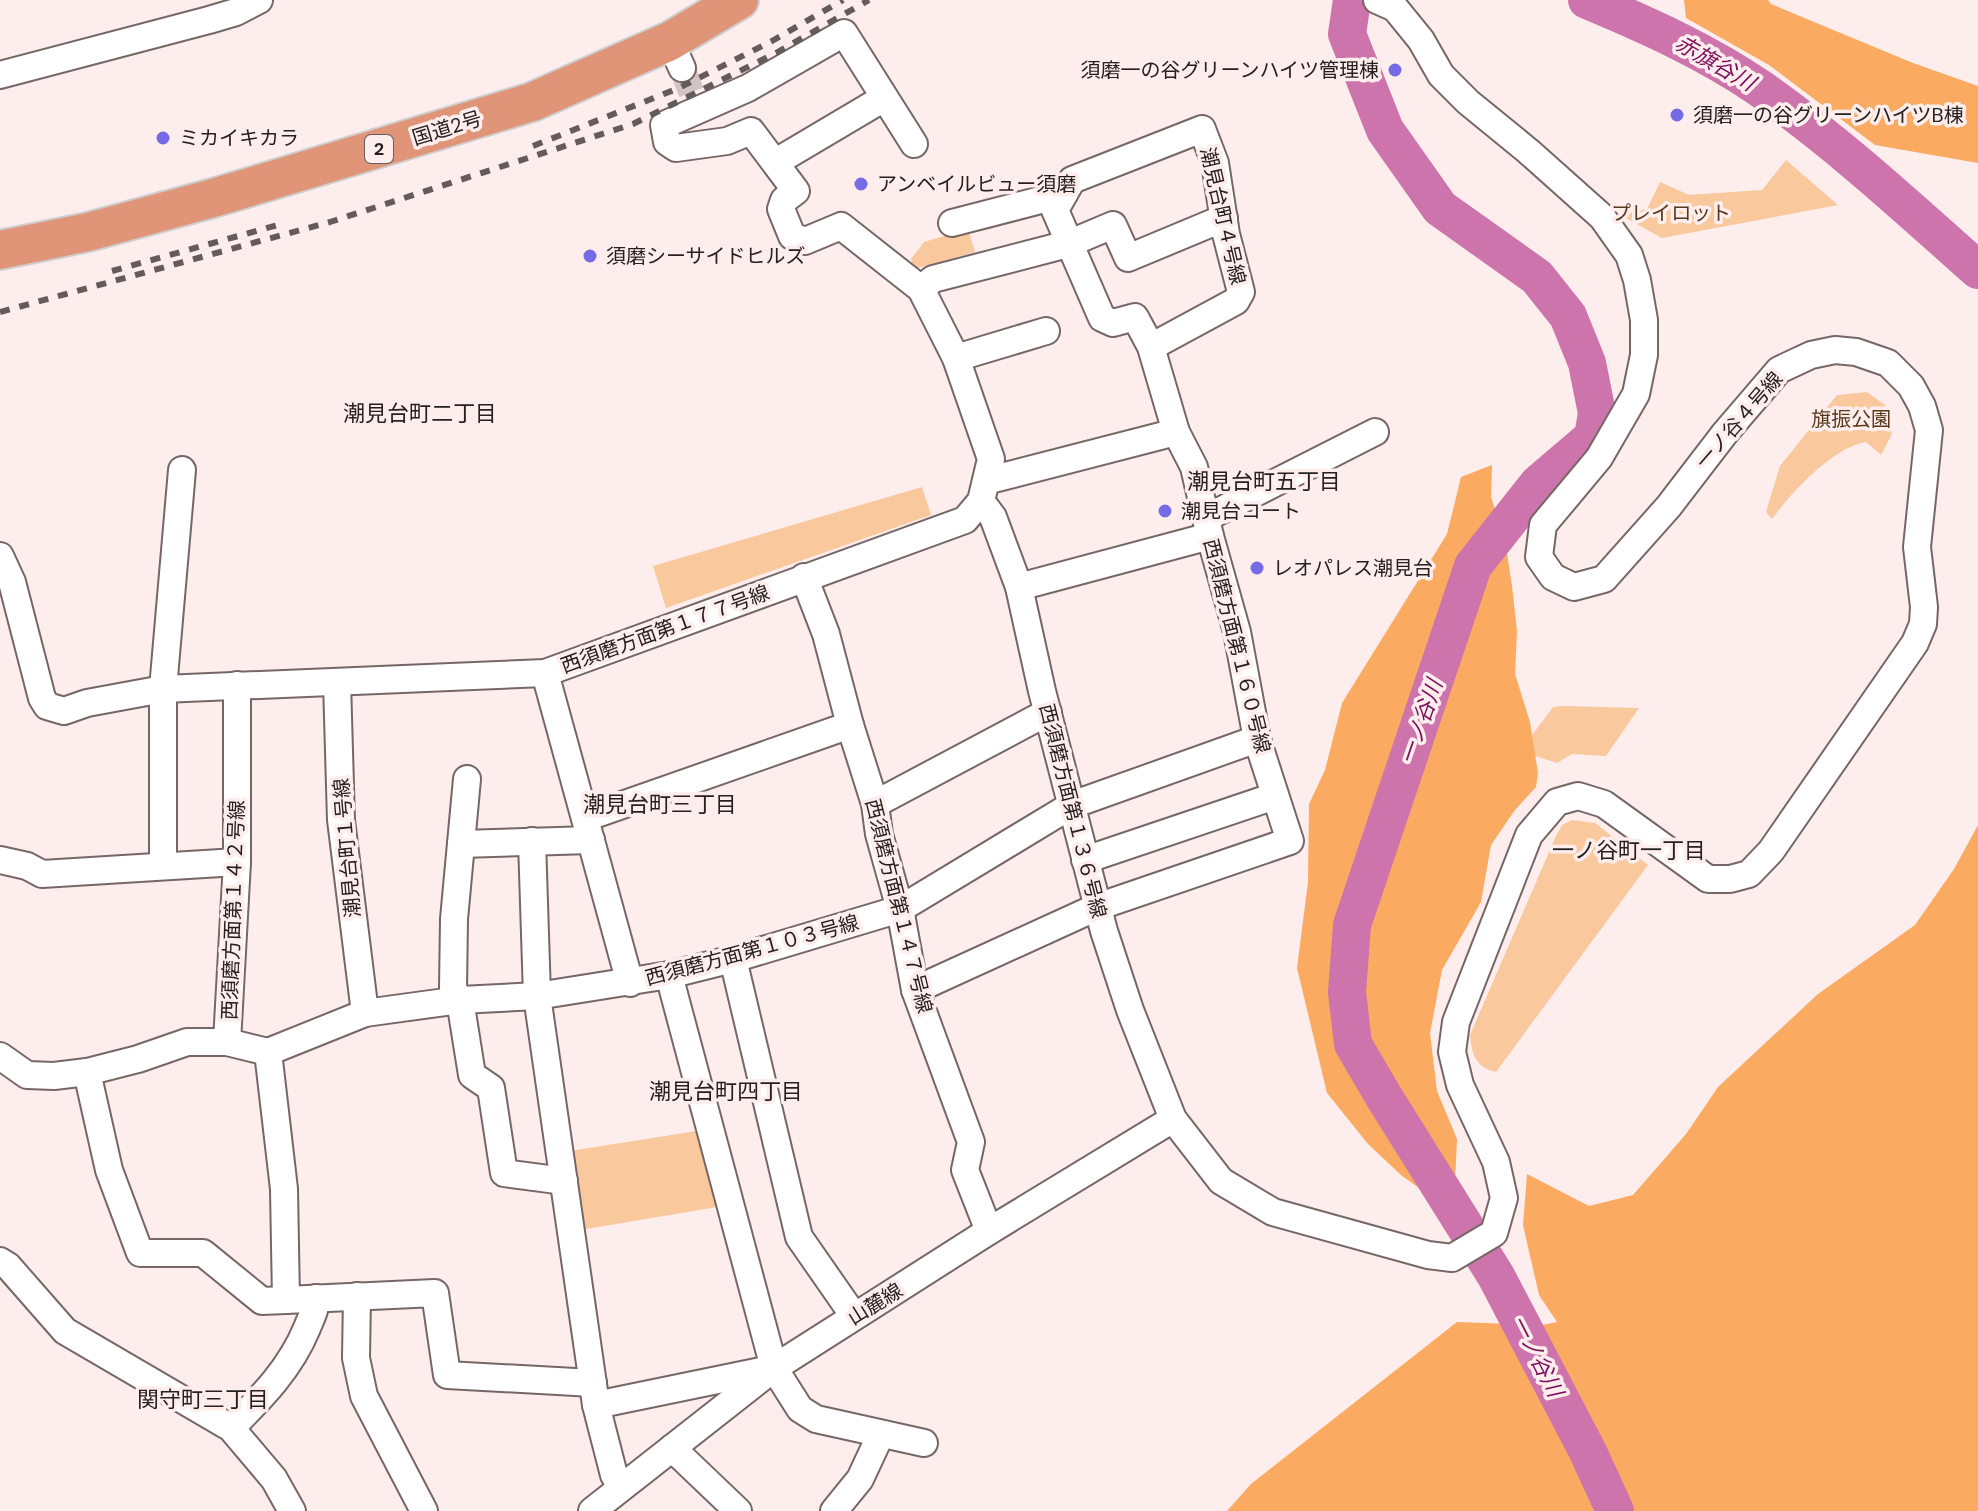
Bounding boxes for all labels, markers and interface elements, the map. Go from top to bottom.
water label: 赤旗谷川 [1670,28,1762,99]
place label: 須磨一の谷グリーンハイツ管理棟 [1080,57,1379,83]
marker: 須磨一の谷グリーンハイツ管理棟 [1386,61,1404,79]
place label: 須磨一の谷グリーンハイツB棟 [1693,102,1964,128]
street label: 国道2号 [409,105,485,151]
marker: 須磨一の谷グリーンハイツB棟 [1668,106,1686,124]
place label: ミカイキカラ [179,125,299,151]
marker: ミカイキカラ [154,129,172,147]
road number: 2 [365,135,393,163]
street label: 潮見台町４号線 [1195,145,1251,287]
place label: アンベイルビュー須磨 [877,171,1076,197]
marker: アンベイルビュー須磨 [852,175,870,193]
park label: プレイロット [1611,200,1731,226]
place label: 須磨シーサイドヒルズ [606,243,806,269]
marker: 須磨シーサイドヒルズ [581,247,599,265]
street label: 一ノ谷４号線 [1690,366,1788,474]
district label: 潮見台町二丁目 [343,399,497,428]
park label: 旗振公園 [1811,406,1891,432]
district label: 潮見台町五丁目 [1187,467,1341,496]
place label: 潮見台コート [1181,498,1301,524]
marker: 潮見台コート [1156,502,1174,520]
street label: 西須磨方面第１６０号線 [1198,536,1276,756]
place label: レオパレス潮見台 [1273,555,1433,581]
marker: レオパレス潮見台 [1248,559,1266,577]
street label: 西須磨方面第１７７号線 [557,579,773,679]
water label: 一ノ谷川 [1393,674,1450,768]
street label: 西須磨方面第１３６号線 [1034,701,1112,921]
street label: 潮見台町１号線 [328,777,366,919]
district label: 潮見台町三丁目 [583,790,737,819]
street label: 西須磨方面第１４７号線 [860,796,938,1016]
street label: 西須磨方面第１４２号線 [216,800,250,1020]
district label: 一ノ谷町一丁目 [1552,836,1706,865]
street label: 西須磨方面第１０３号線 [642,909,862,991]
district label: 潮見台町四丁目 [649,1077,803,1106]
street label: 山麓線 [843,1277,907,1331]
water label: 一ノ谷川 [1504,1310,1571,1404]
district label: 関守町三丁目 [137,1385,269,1414]

